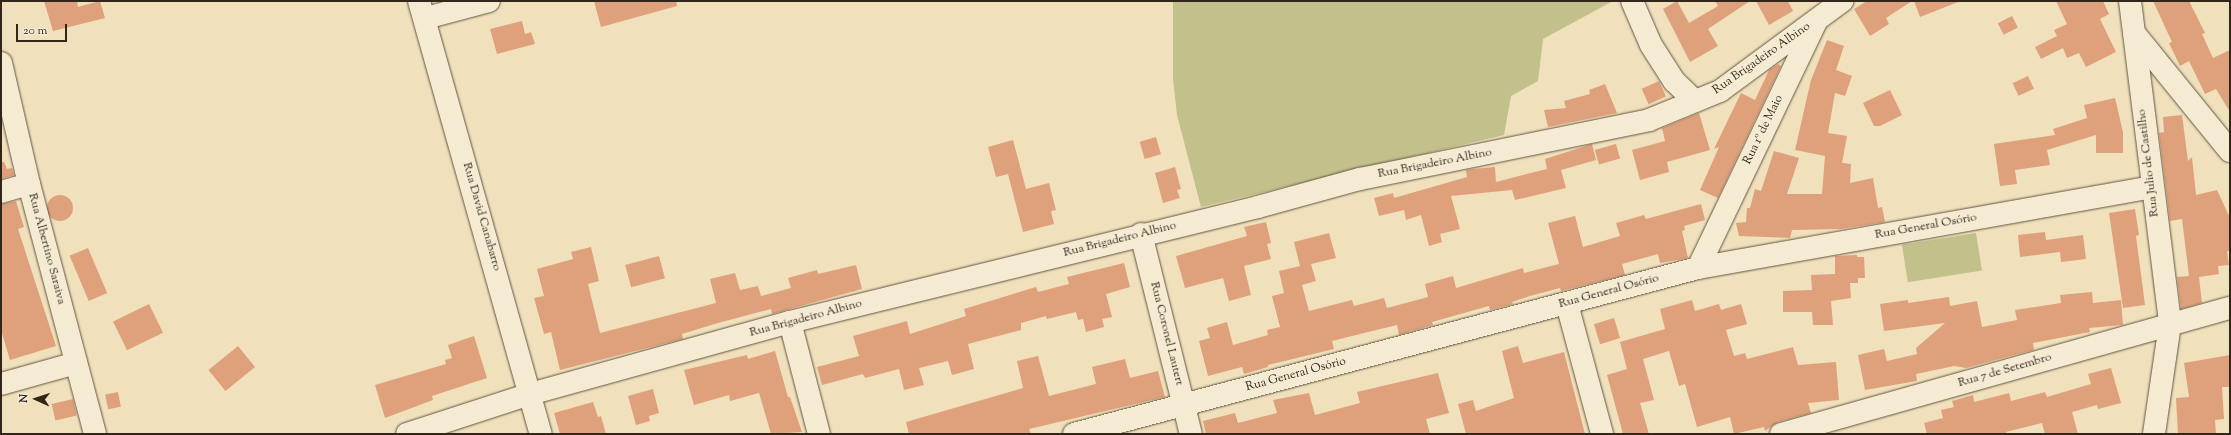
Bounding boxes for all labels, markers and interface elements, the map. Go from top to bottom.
scale bar [18,16,69,42]
street label: Rua Brigadeiro Albino [1710,20,1814,98]
text: 20 m [23,22,47,40]
street label: Rua 1º de Maio [1741,93,1787,167]
street label: Rua Julio de Castilho [2135,108,2163,218]
street label: Rua Brigadeiro Albino [1377,146,1493,182]
street label: Rua David Canabarro [459,161,503,273]
street label: Rua Albertino Saraiva [24,192,68,306]
street label: Rua General Osório [1874,211,1978,243]
street label: Rua Brigadeiro Albino [1062,219,1178,261]
street label: Rua General Osório [1557,272,1661,312]
street label: Rua Coronel Lautert [1146,281,1186,387]
street label: Rua Brigadeiro Albino [748,297,864,341]
street label: Rua 7 de Setembro [1957,351,2053,391]
street label: Rua General Osório [1244,355,1348,395]
north arrow [16,379,56,419]
text: N [16,394,32,403]

